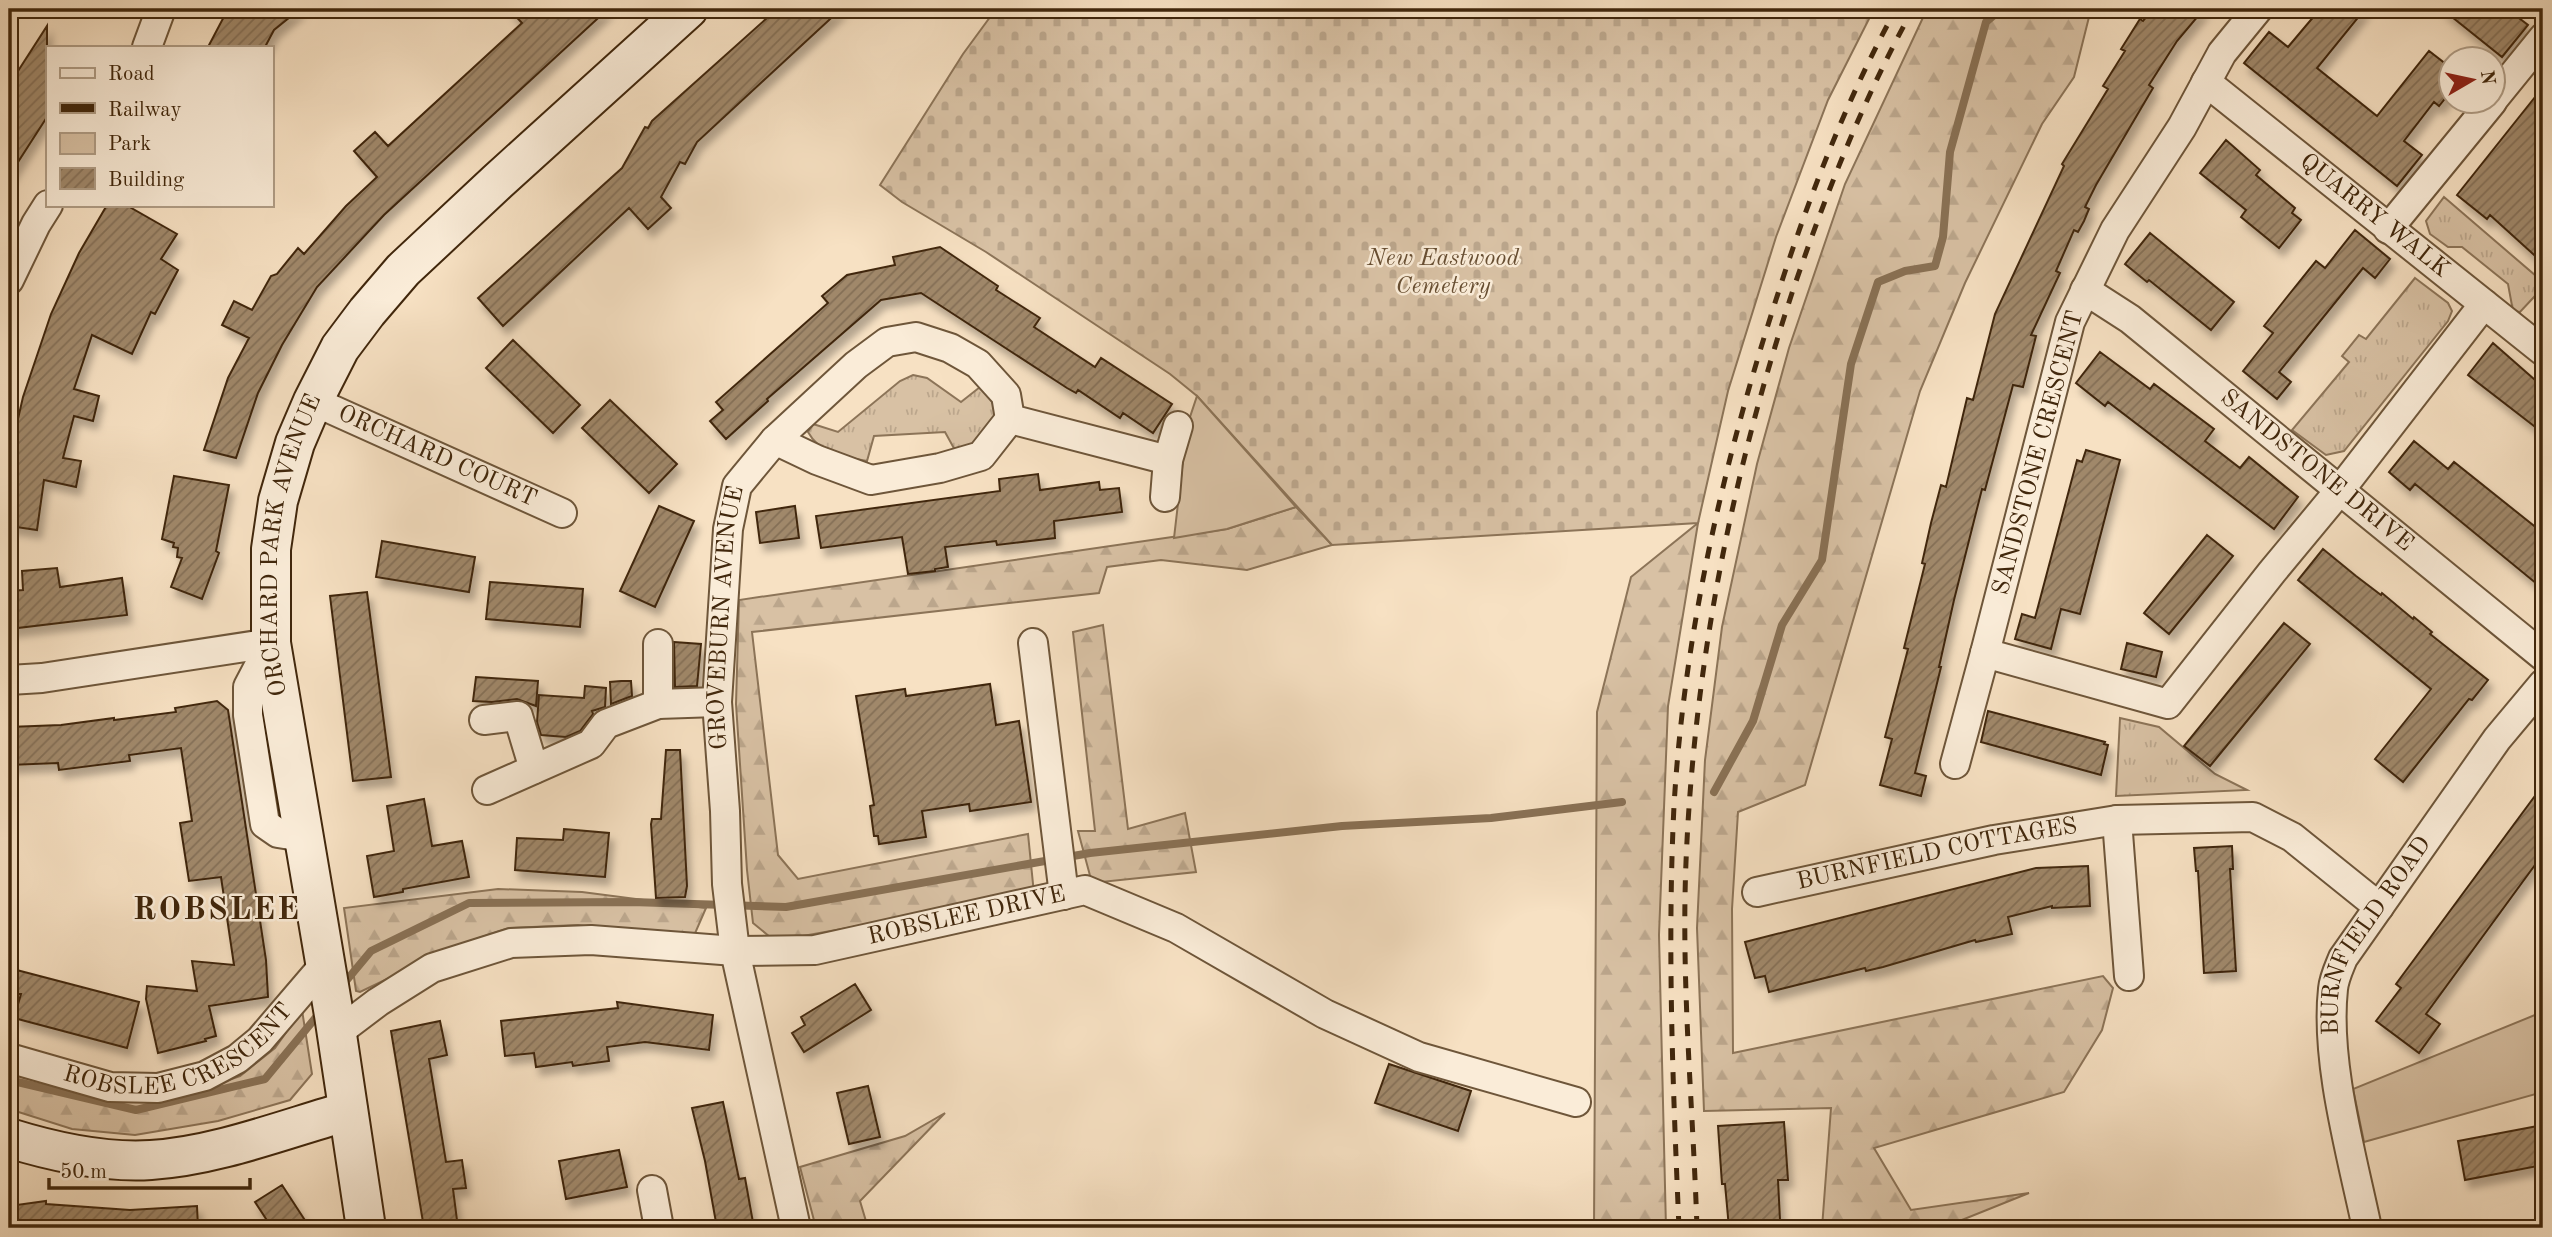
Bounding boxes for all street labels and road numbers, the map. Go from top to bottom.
street label: QUARRY WALK [2295,149,2453,283]
street label: SANDSTONE CRESCENT [1989,308,2089,598]
street label: SANDSTONE DRIVE [2215,386,2417,557]
street label: ORCHARD PARK AVENUE [259,391,326,698]
street label: ORCHARD COURT [334,402,540,512]
street label: GROVEBURN AVENUE [705,484,749,751]
street label: BURNFIELD COTTAGES [1795,815,2079,895]
street label: BURNFIELD ROAD [2319,833,2436,1036]
street label: ROBSLEE DRIVE [866,883,1068,950]
street label: ROBSLEE CRESCENT [60,999,297,1100]

